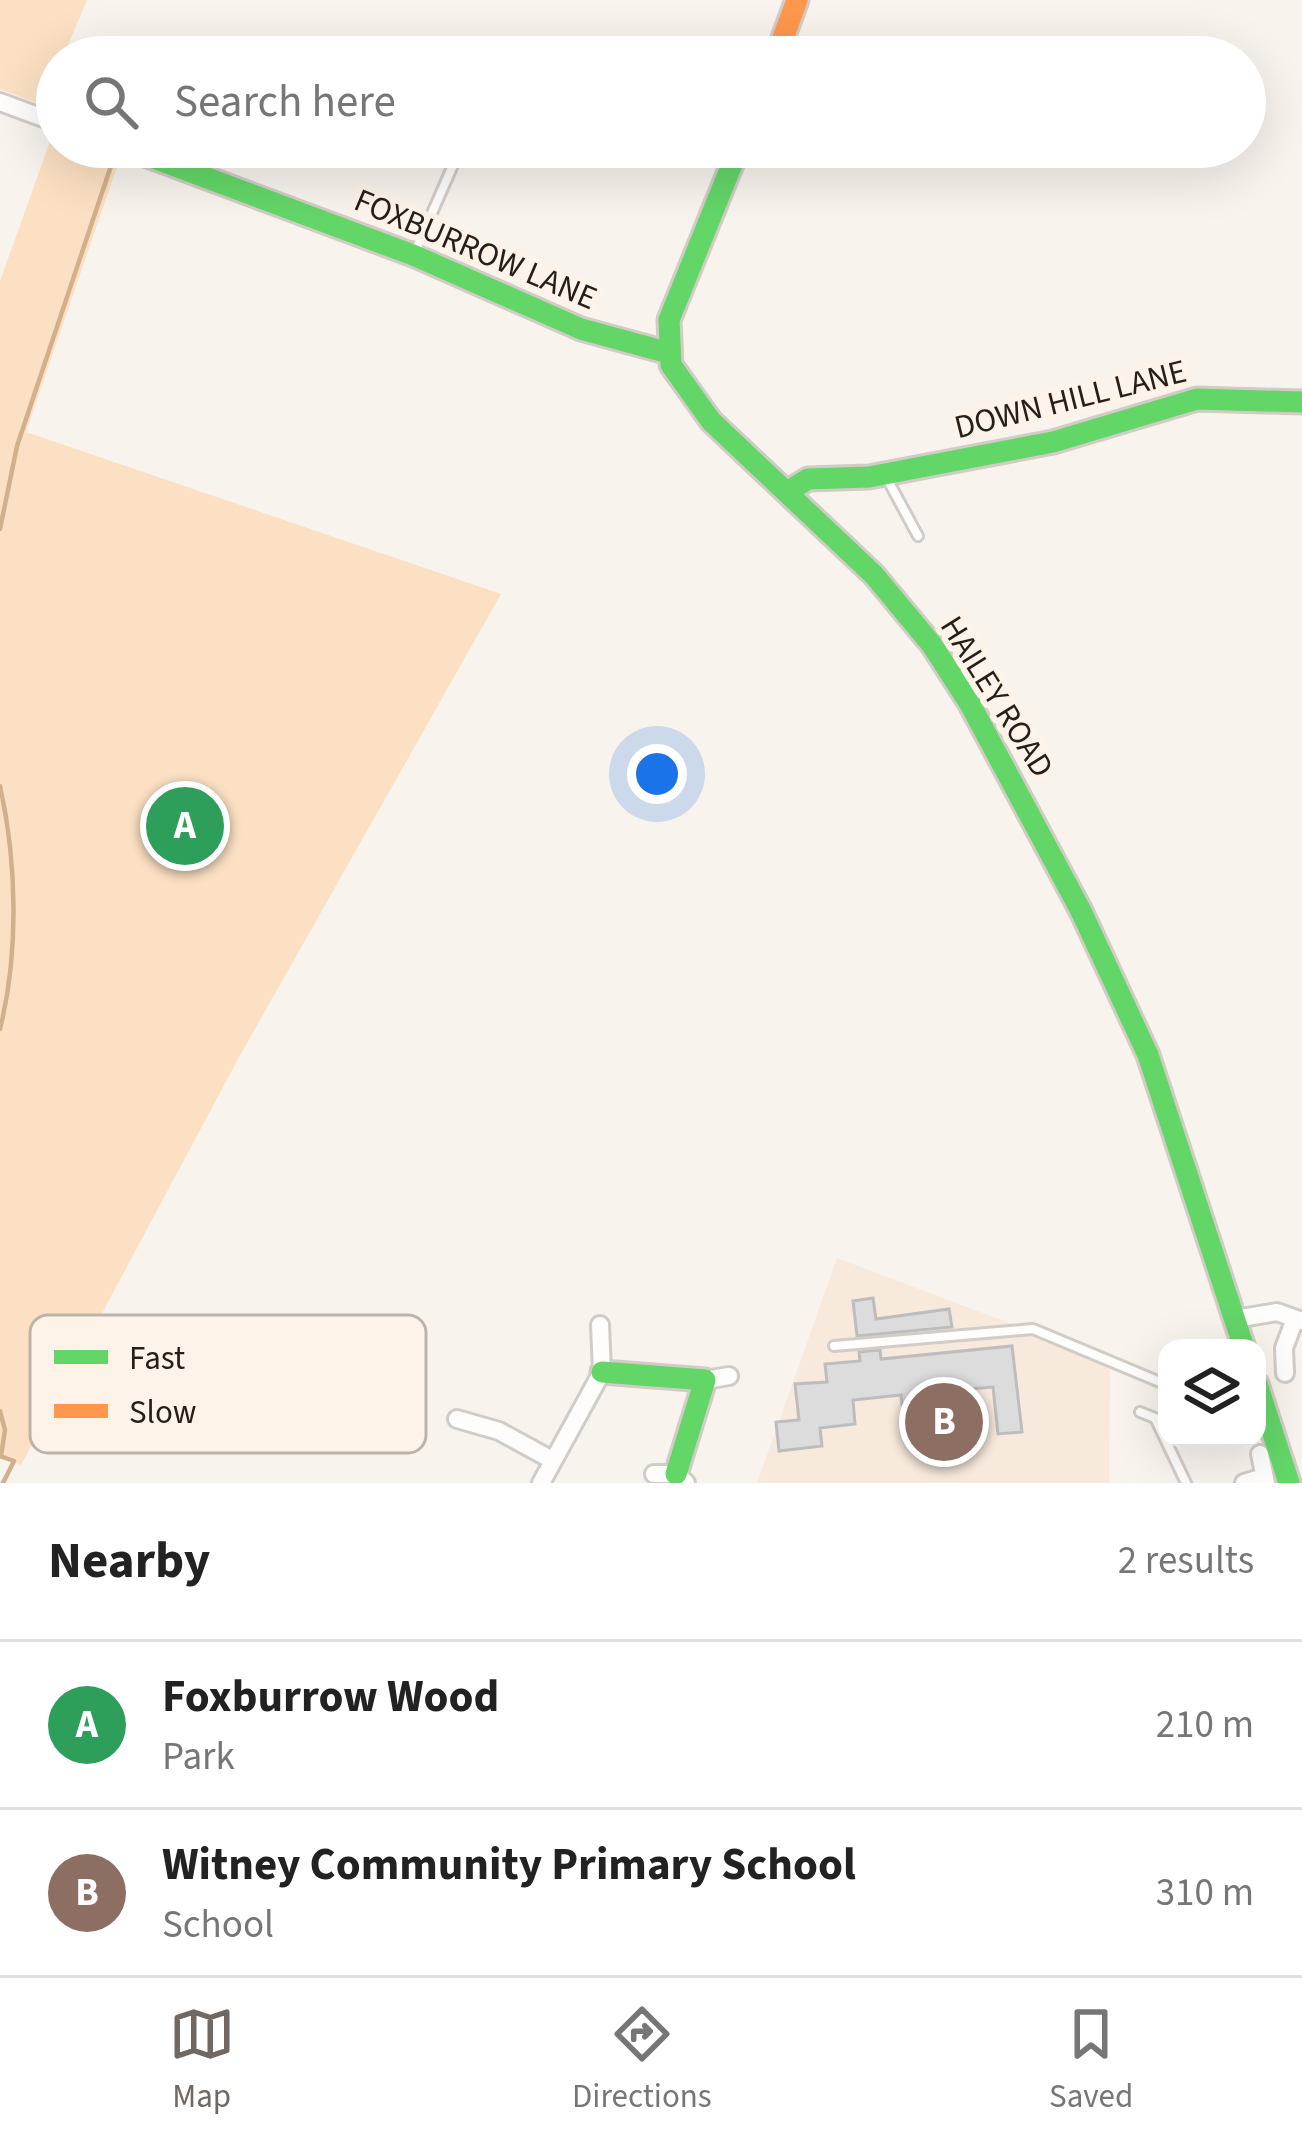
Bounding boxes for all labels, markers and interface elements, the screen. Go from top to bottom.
search box [36,36,1266,168]
icon: search [78,69,144,135]
text: Search here [174,70,396,134]
street label: FOXBURROW LANE [347,177,604,322]
street label: DOWN HILL LANE [949,348,1191,451]
street label: HAILEY ROAD [928,607,1065,787]
your location [627,744,687,804]
pin: A [146,781,224,871]
legend [30,1315,426,1453]
text: Fast [129,1335,185,1382]
map controls [1158,1339,1266,1447]
button: layers [1158,1339,1266,1447]
pin: B [905,1377,983,1467]
text: Slow [129,1389,197,1436]
text: Nearby [48,1525,210,1597]
text: 2 results [1118,1533,1254,1589]
text: Foxburrow Wood [162,1665,499,1729]
text: A [76,1697,98,1753]
text: 210 m [1156,1697,1254,1753]
text: Park [162,1729,235,1785]
text: Witney Community Primary School [162,1833,856,1897]
text: B [75,1865,99,1921]
text: 310 m [1156,1865,1254,1921]
text: School [162,1897,274,1953]
tab: Map [169,2001,235,2120]
tab: Directions [572,2001,712,2120]
tab: Saved [1049,2001,1133,2120]

